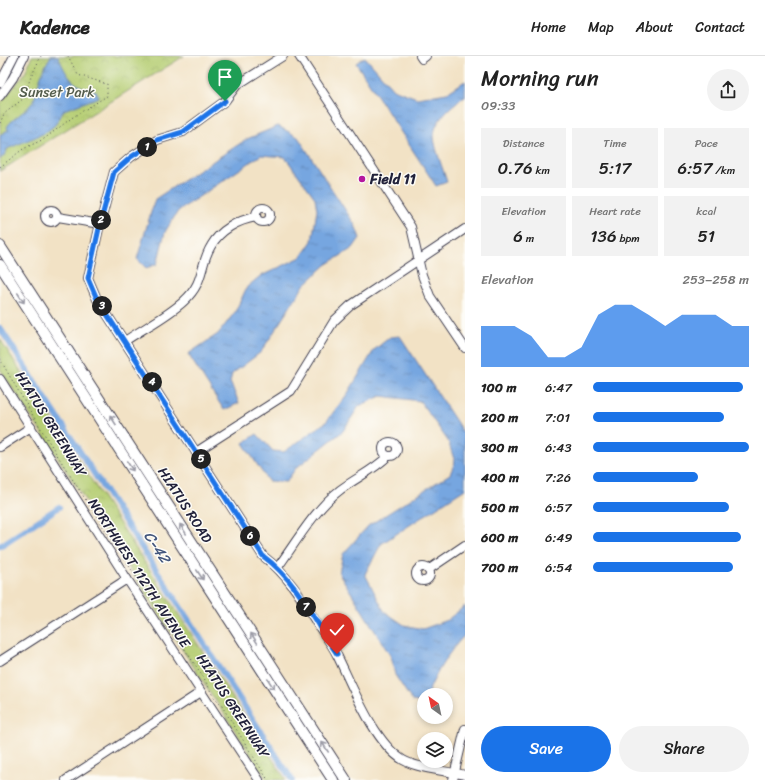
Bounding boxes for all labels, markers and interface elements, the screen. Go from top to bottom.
text: Kadence [20,11,90,44]
text: Home [531,15,566,40]
text: Map [588,15,614,40]
text: About [636,15,673,40]
text: Contact [695,15,745,40]
text: Morning run [481,59,599,98]
pin [208,60,242,101]
icon: arrive [214,66,236,88]
button: share [707,69,749,111]
park label: Sunset Park [19,80,95,105]
text: 09:33 [481,94,515,117]
text: Distance [503,134,545,153]
text: Time [603,134,627,153]
text: Pace [695,134,718,153]
pin: 1 [137,137,157,157]
text: 1 [145,137,149,156]
text: 0.76 [497,153,533,183]
text: 5:17 [599,153,631,183]
text: 6:57 [678,153,712,183]
text: km [533,161,550,180]
text: /km [712,161,735,180]
place label: Field 11 [369,167,416,192]
marker: Field 11 [357,174,367,184]
text: Elevation [501,202,546,221]
text: Heart rate [589,202,641,221]
text: kcal [696,202,716,221]
pin: 2 [91,210,111,230]
text: 2 [98,210,104,229]
text: 6 [513,221,523,251]
text: 136 [590,221,617,251]
text: 51 [697,221,715,251]
text: m [523,229,534,248]
text: bpm [617,229,640,248]
text: Elevation [481,268,534,291]
text: 253–258 m [682,268,749,291]
one-way arrow [17,292,25,303]
pin: 3 [92,296,112,316]
text: 3 [99,296,105,315]
street label: HIATUS GREENWAY [8,366,94,483]
pin: 4 [142,372,162,392]
text: 4 [149,372,155,391]
text: 100 m [481,376,516,399]
text: 6:47 [545,376,572,399]
text: 200 m [481,406,518,429]
text: 7:01 [545,406,570,429]
one-way arrow [108,414,116,426]
text: 300 m [481,436,518,459]
text: 6:43 [545,436,572,459]
pin: 5 [191,449,211,469]
text: 5 [198,449,204,468]
one-way arrow [126,460,134,471]
street label: HIATUS ROAD [151,462,220,549]
text: 400 m [481,466,519,489]
text: 7:26 [545,466,571,489]
street label: NORTHWEST 112TH AVENUE [81,493,198,654]
text: 500 m [481,496,519,519]
text: 6:57 [545,496,572,519]
one-way arrow [179,524,187,535]
water label: C-42 [137,526,179,570]
pin: 6 [240,526,260,546]
text: 6 [247,526,253,545]
text: 600 m [481,526,518,549]
text: 6:49 [545,526,572,549]
text: 700 m [481,556,518,579]
text: 6:54 [545,556,572,579]
one-way arrow [196,569,204,580]
pin: 7 [296,597,316,617]
text: 7 [303,597,309,616]
pin [320,613,354,654]
icon: check [326,619,348,641]
one-way arrow [250,633,258,644]
street label: HIATUS GREENWAY [190,648,277,765]
one-way arrow [267,678,275,689]
north arrow [417,688,453,724]
map controls [417,688,453,768]
button: Save [481,726,611,772]
button: Share [619,726,749,772]
button: layers [417,732,453,768]
one-way arrow [320,741,328,753]

